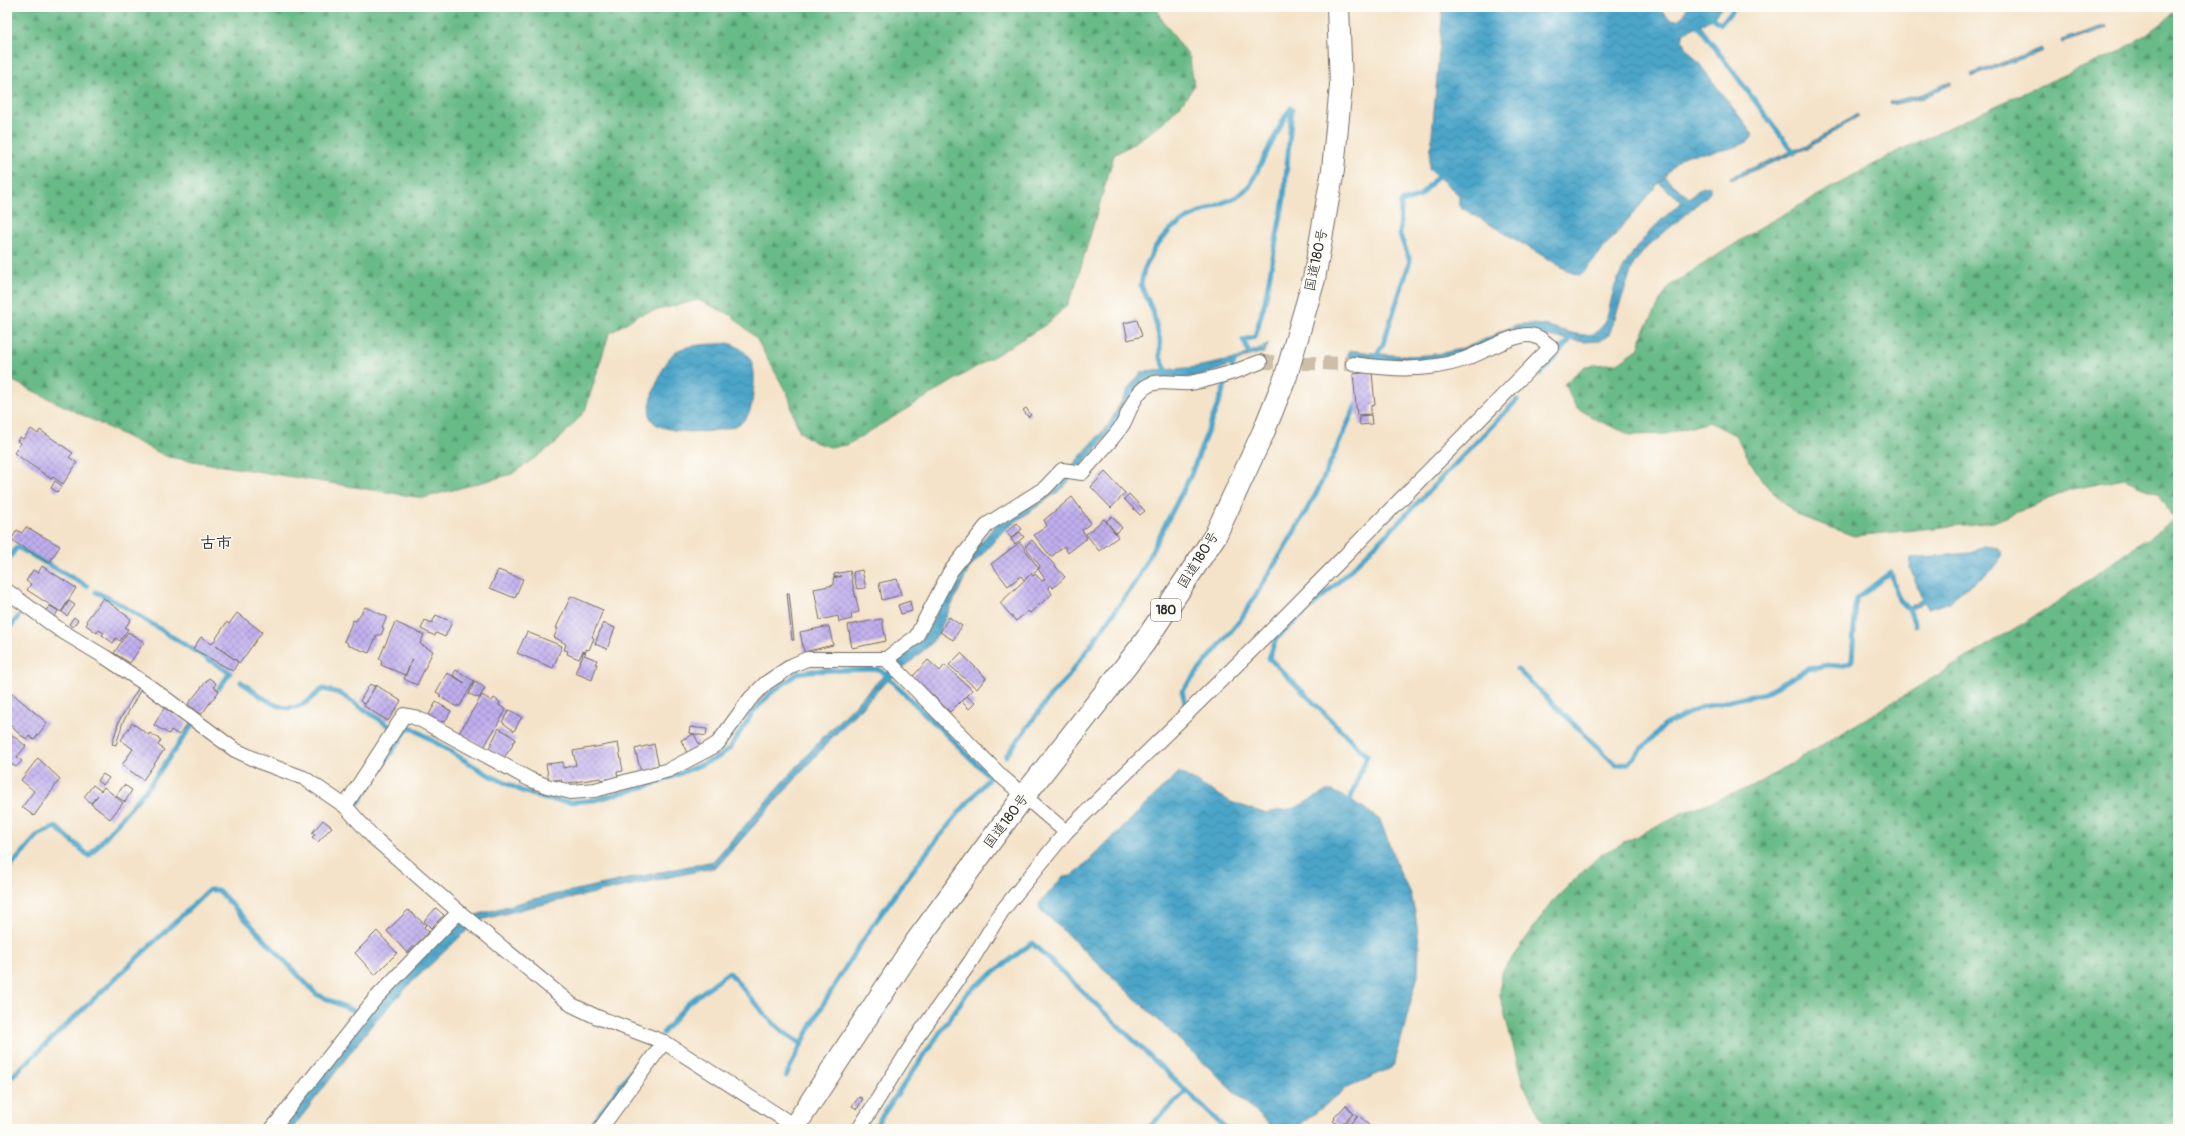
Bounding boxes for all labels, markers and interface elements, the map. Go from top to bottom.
street label: 国道180号 [1301,227,1331,293]
street label: 国道180号 [1174,528,1222,592]
district label: 古市 [200,533,232,553]
road number: 180 [1151,599,1181,621]
street label: 国道180号 [980,790,1032,852]

